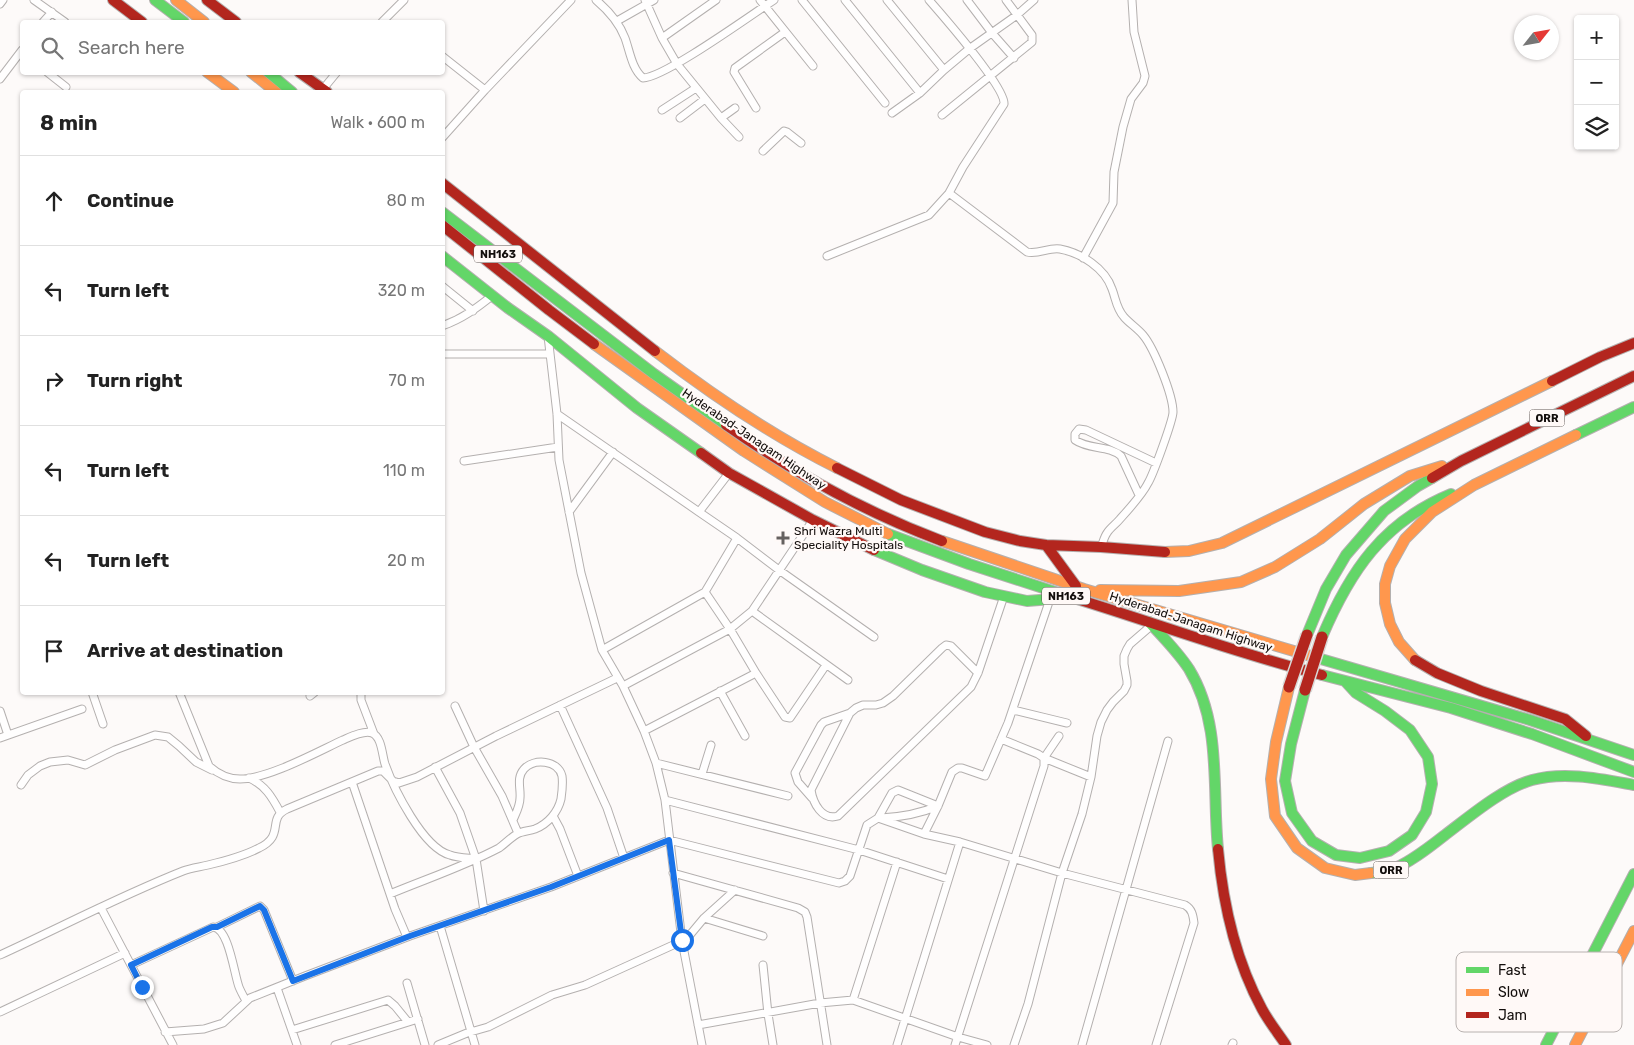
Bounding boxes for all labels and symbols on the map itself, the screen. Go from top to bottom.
north arrow [1514,15,1559,60]
road number: NH163 [474,245,522,262]
street label: Hyderabad-Janagam Highway [679,386,829,493]
road number: ORR [1530,409,1564,426]
place label: Shri Wazra Multi Speciality Hospitals [794,524,903,552]
marker: Shri Wazra Multi Speciality Hospitals [776,531,790,545]
road number: NH163 [1042,588,1090,604]
street label: Hyderabad-Janagam Highway [1108,589,1275,655]
road number: ORR [1374,862,1408,878]
route start [671,929,694,952]
legend [1456,952,1622,1032]
text: Fast [1498,962,1527,979]
route end [131,976,154,999]
text: Slow [1498,984,1529,1001]
text: Jam [1498,1007,1527,1024]

